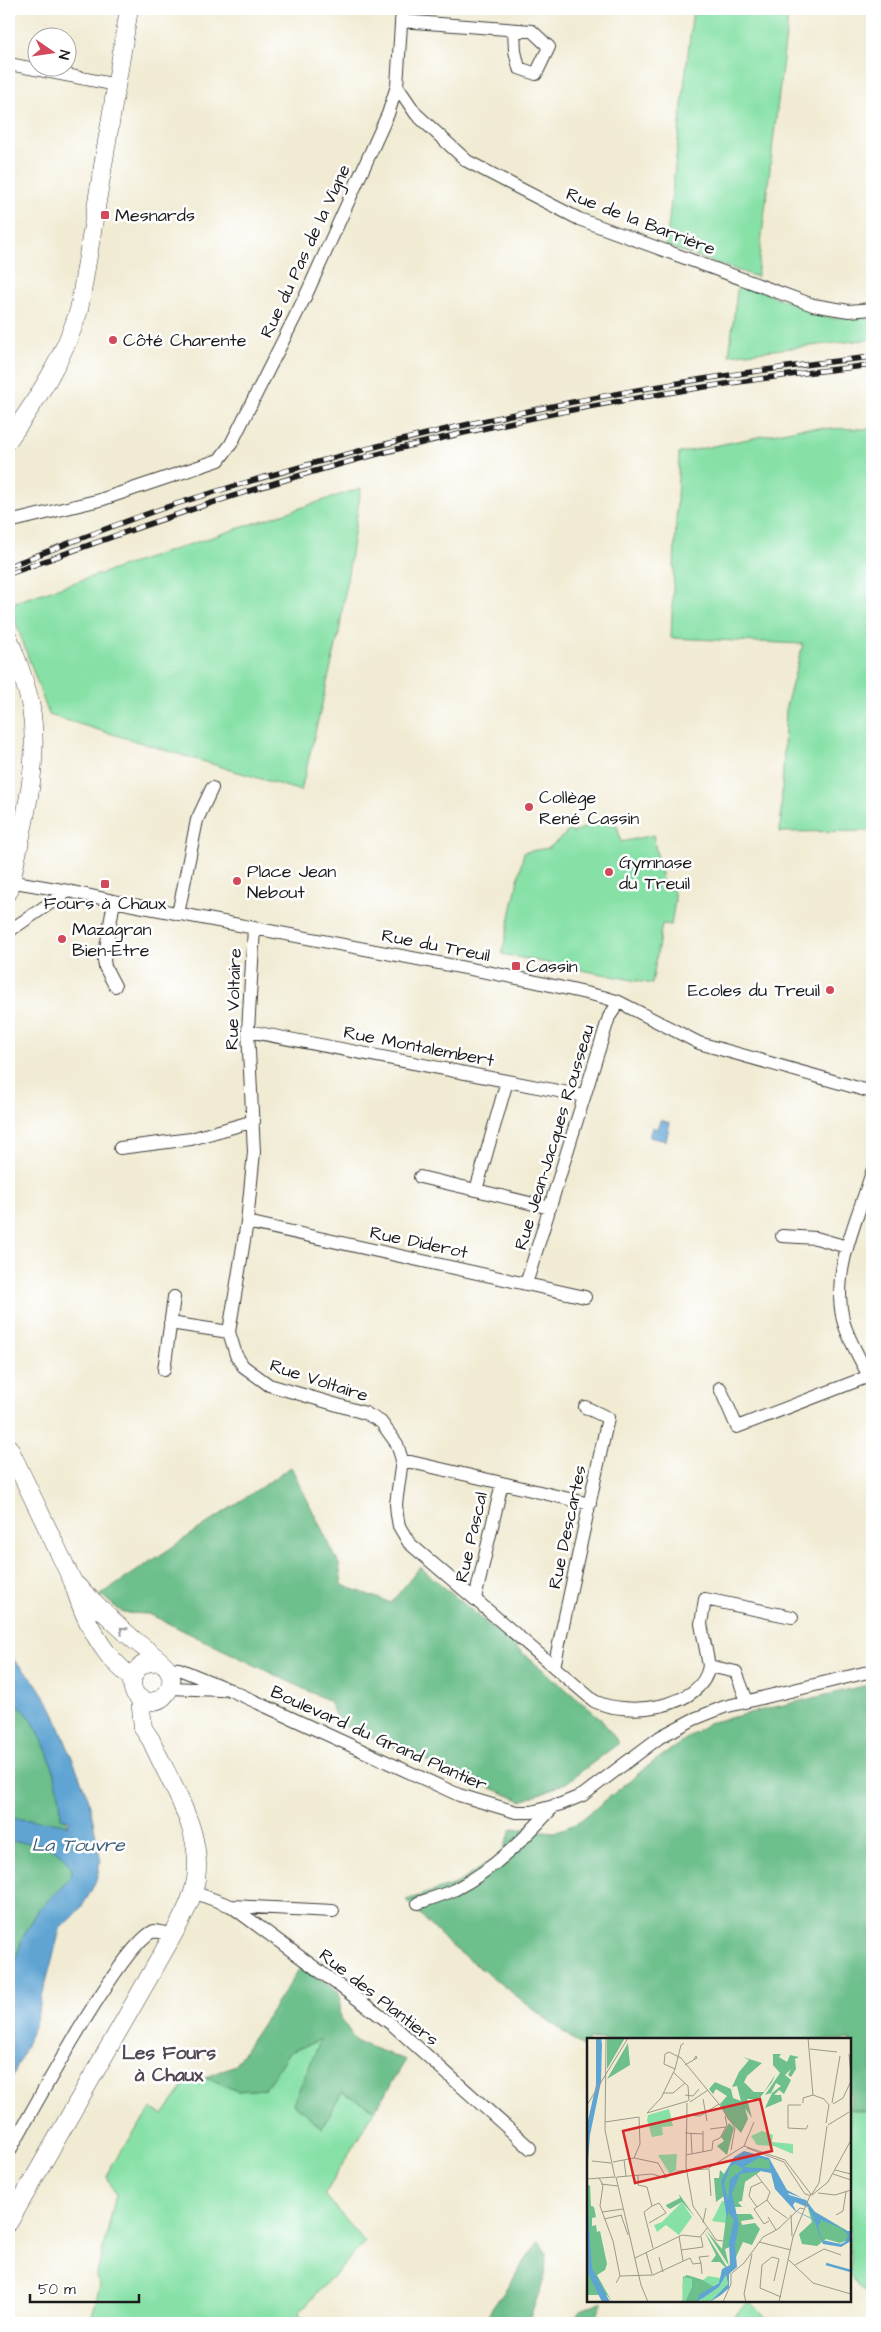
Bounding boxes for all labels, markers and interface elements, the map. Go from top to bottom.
north arrow [28,28,78,78]
text: N [53,48,74,61]
street label: Rue du Pas de la Vigne [254,160,358,342]
street label: Rue de la Barrière [562,181,719,262]
place label: Mesnards [115,203,195,228]
marker: Mesnards [99,209,111,221]
place label: Côté Charente [123,328,247,353]
marker: Côté Charente [107,334,119,346]
place label: Collège René Cassin [539,785,639,831]
marker: Collège René Cassin [523,801,535,813]
place label: Gymnase du Treuil [619,850,693,896]
place label: Place Jean Nebout [247,859,336,905]
marker: Gymnase du Treuil [603,866,615,878]
marker: Place Jean Nebout [231,875,243,887]
marker: Fours à Chaux [99,878,111,890]
place label: Fours à Chaux [44,891,167,916]
place label: Mazagran Bien-Etre [72,917,152,963]
street label: Rue du Treuil [379,923,492,968]
marker: Mazagran Bien-Etre [56,933,68,945]
street label: Rue Voltaire [219,947,248,1050]
place label: Cassin [526,954,578,979]
marker: Cassin [510,960,522,972]
place label: Ecoles du Treuil [688,978,820,1003]
marker: Ecoles du Treuil [824,984,836,996]
street label: Rue Montalembert [341,1020,497,1073]
street label: Rue Jean-Jacques Rousseau [508,1021,601,1253]
street label: Rue Diderot [368,1220,471,1265]
street label: Rue Voltaire [266,1353,371,1408]
street label: Rue Descartes [542,1463,593,1591]
street label: Rue Pascal [449,1489,494,1585]
one-way arrow [120,1627,129,1636]
street label: Boulevard du Grand Plantier [267,1679,491,1798]
water label: La Touvre [31,1832,126,1859]
street label: Rue des Plantiers [314,1943,444,2052]
inset map [587,2038,851,2302]
district label: Les Fours à Chaux [122,2040,217,2089]
scale bar [30,2272,139,2304]
text: 50 m [38,2279,76,2300]

